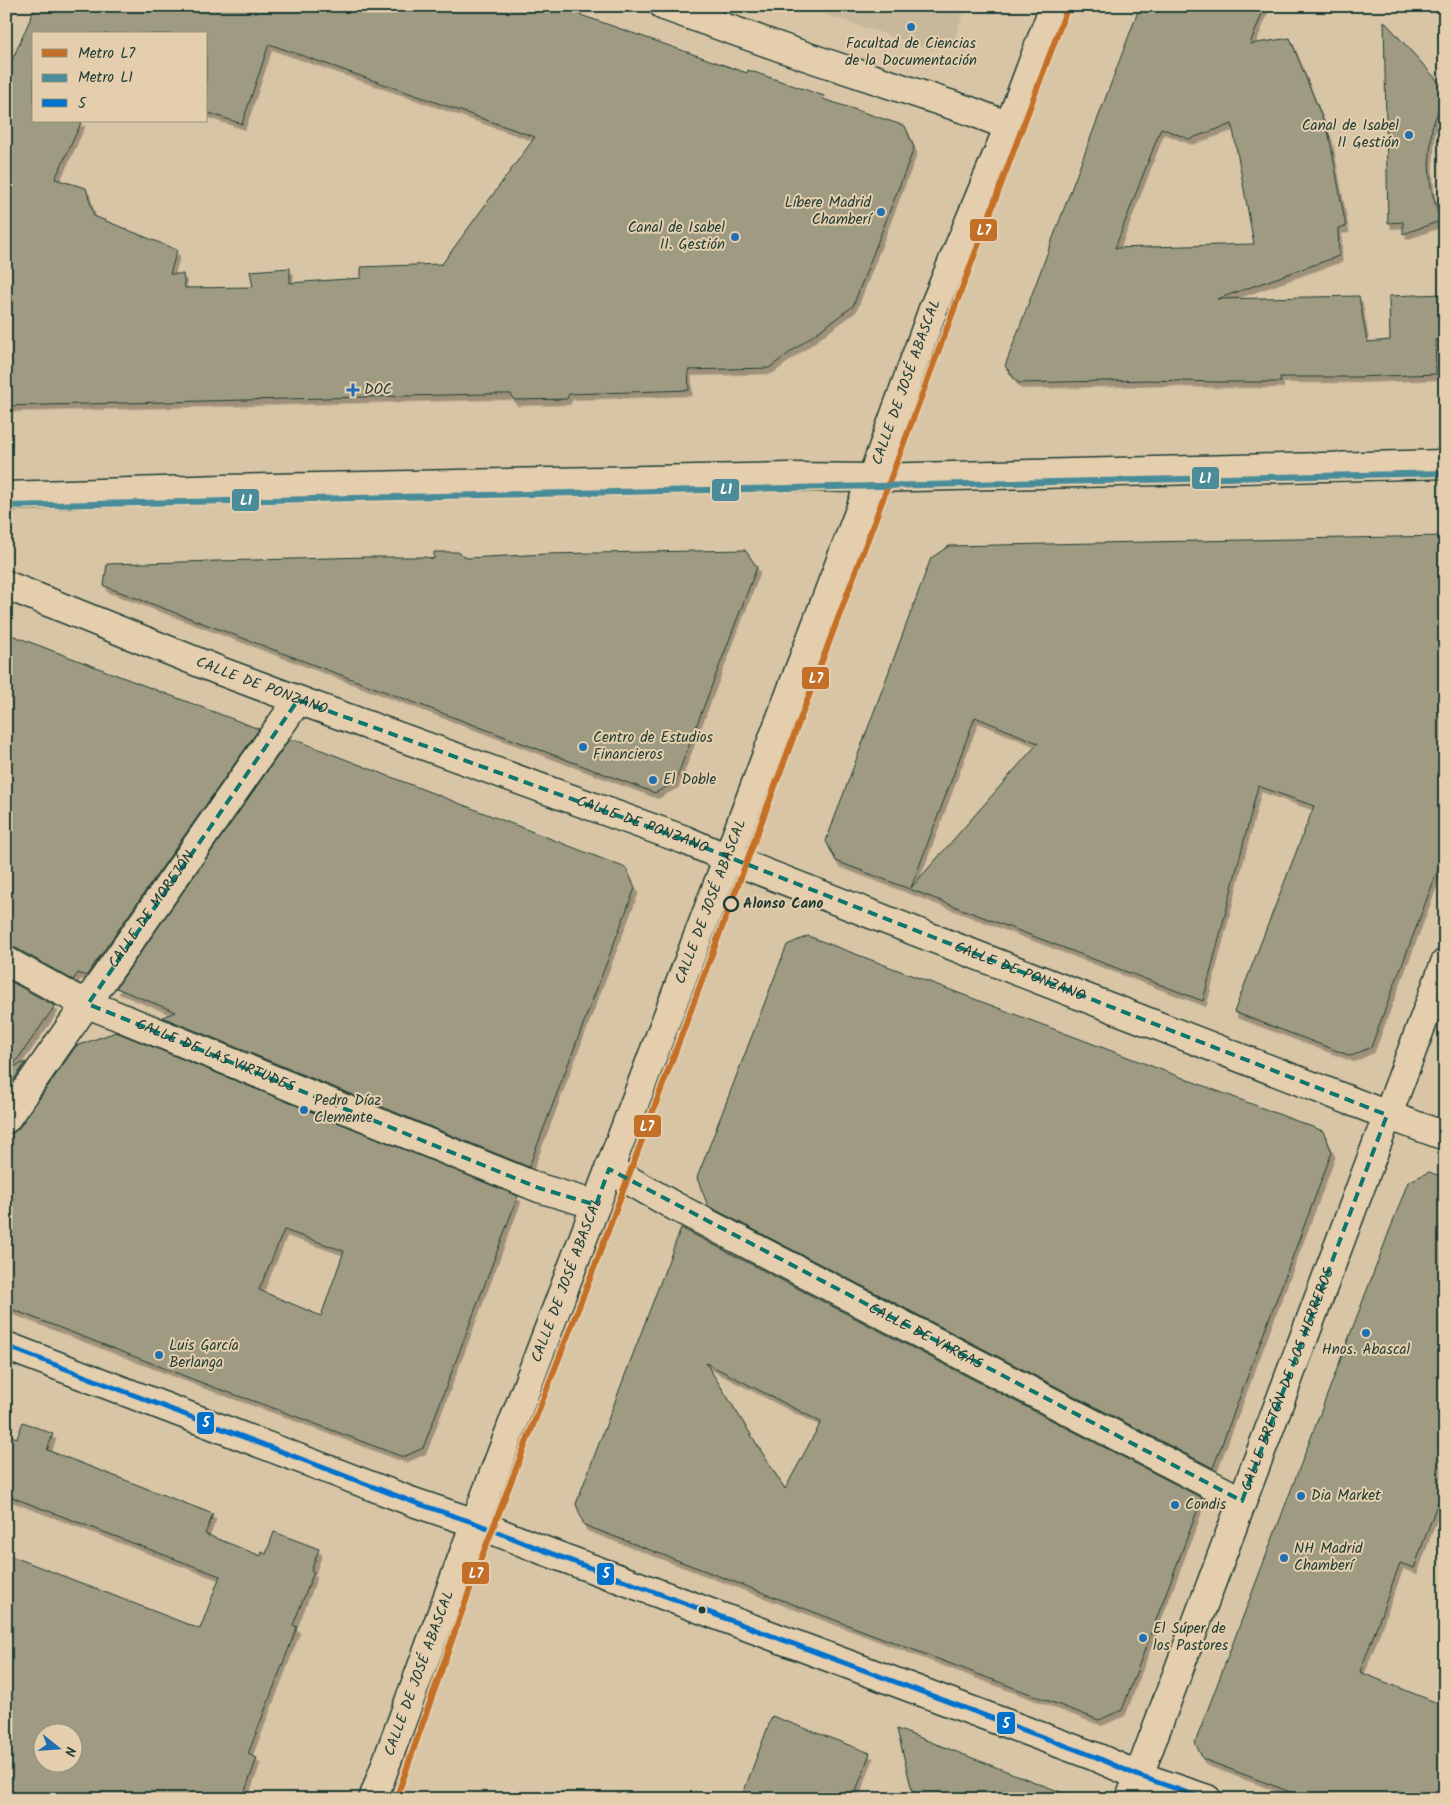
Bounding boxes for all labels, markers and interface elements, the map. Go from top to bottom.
marker: Facultad de Ciencias de la Documentación [905,21,917,33]
legend [32,32,208,122]
place label: Facultad de Ciencias de la Documentación [845,32,977,73]
text: Metro L7 [78,42,136,66]
text: Metro L1 [78,66,133,90]
text: 5 [78,92,87,116]
place label: Canal de Isabel II Gestión [1302,114,1399,155]
marker: Canal de Isabel II Gestión [1403,129,1415,141]
place label: Líbere Madrid Chamberí [785,191,873,232]
marker: Líbere Madrid Chamberí [875,206,887,218]
place label: Canal de Isabel II. Gestión [628,216,725,257]
line badge: L7 [969,218,998,242]
text: L7 [977,220,992,242]
marker: Canal de Isabel II. Gestión [729,231,741,243]
street label: CALLE DE JOSÉ ABASCAL [866,295,948,469]
place label: DOC [364,378,392,402]
marker: DOC [346,383,360,397]
line badge: L1 [1191,466,1220,490]
text: L1 [1199,468,1212,490]
line badge: L1 [711,478,740,502]
text: L1 [720,479,733,501]
line badge: L1 [231,488,260,512]
text: L1 [240,490,253,512]
street label: CALLE DE PONZANO [192,650,331,722]
line badge: L7 [801,666,830,690]
text: L7 [809,668,824,690]
place label: Centro de Estudios Financieros [593,726,714,767]
marker: Centro de Estudios Financieros [577,741,589,753]
place label: El Doble [663,768,716,792]
marker: El Doble [647,774,659,786]
street label: CALLE DE PONZANO [573,790,712,861]
street label: CALLE DE JOSÉ ABASCAL [669,816,753,988]
street label: CALLE DE MOREJÓN [102,846,201,974]
place label: Alonso Cano [743,892,823,916]
marker: Alonso Cano [723,896,739,912]
street label: CALLE DE PONZANO [950,935,1089,1008]
street label: CALLE DE LAS VIRTUDES [132,1013,298,1099]
place label: Pedro Díaz Clemente [314,1089,381,1130]
marker: Pedro Díaz Clemente [298,1104,310,1116]
line badge: L7 [633,1114,662,1138]
text: L7 [640,1116,655,1138]
street label: CALLE DE JOSÉ ABASCAL [525,1194,610,1366]
street label: CALLE BRETÓN DE LOS HERREROS [1235,1265,1341,1495]
street label: CALLE DE VARGAS [864,1297,987,1376]
marker: Hnos. Abascal [1360,1327,1372,1339]
place label: Luis García Berlanga [169,1334,239,1375]
place label: Hnos. Abascal [1322,1338,1411,1362]
marker: Luis García Berlanga [153,1349,165,1361]
line badge: 5 [196,1411,215,1435]
text: 5 [201,1412,211,1434]
place label: Dia Market [1311,1484,1381,1508]
marker: Dia Market [1295,1490,1307,1502]
place label: Condis [1185,1493,1227,1517]
marker: Condis [1169,1499,1181,1511]
place label: NH Madrid Chamberí [1294,1537,1363,1578]
marker: NH Madrid Chamberí [1278,1552,1290,1564]
line badge: L7 [461,1561,490,1585]
line badge: 5 [596,1562,615,1586]
text: L7 [469,1563,484,1585]
text: 5 [601,1563,611,1585]
street label: CALLE DE JOSÉ ABASCAL [378,1587,461,1760]
unlabelled marker [697,1605,707,1615]
place label: El Súper de los Pastores [1153,1617,1229,1658]
marker: El Súper de los Pastores [1137,1632,1149,1644]
line badge: 5 [996,1711,1016,1735]
text: 5 [1001,1713,1011,1735]
north arrow [32,1722,82,1772]
text: N [58,1744,81,1759]

